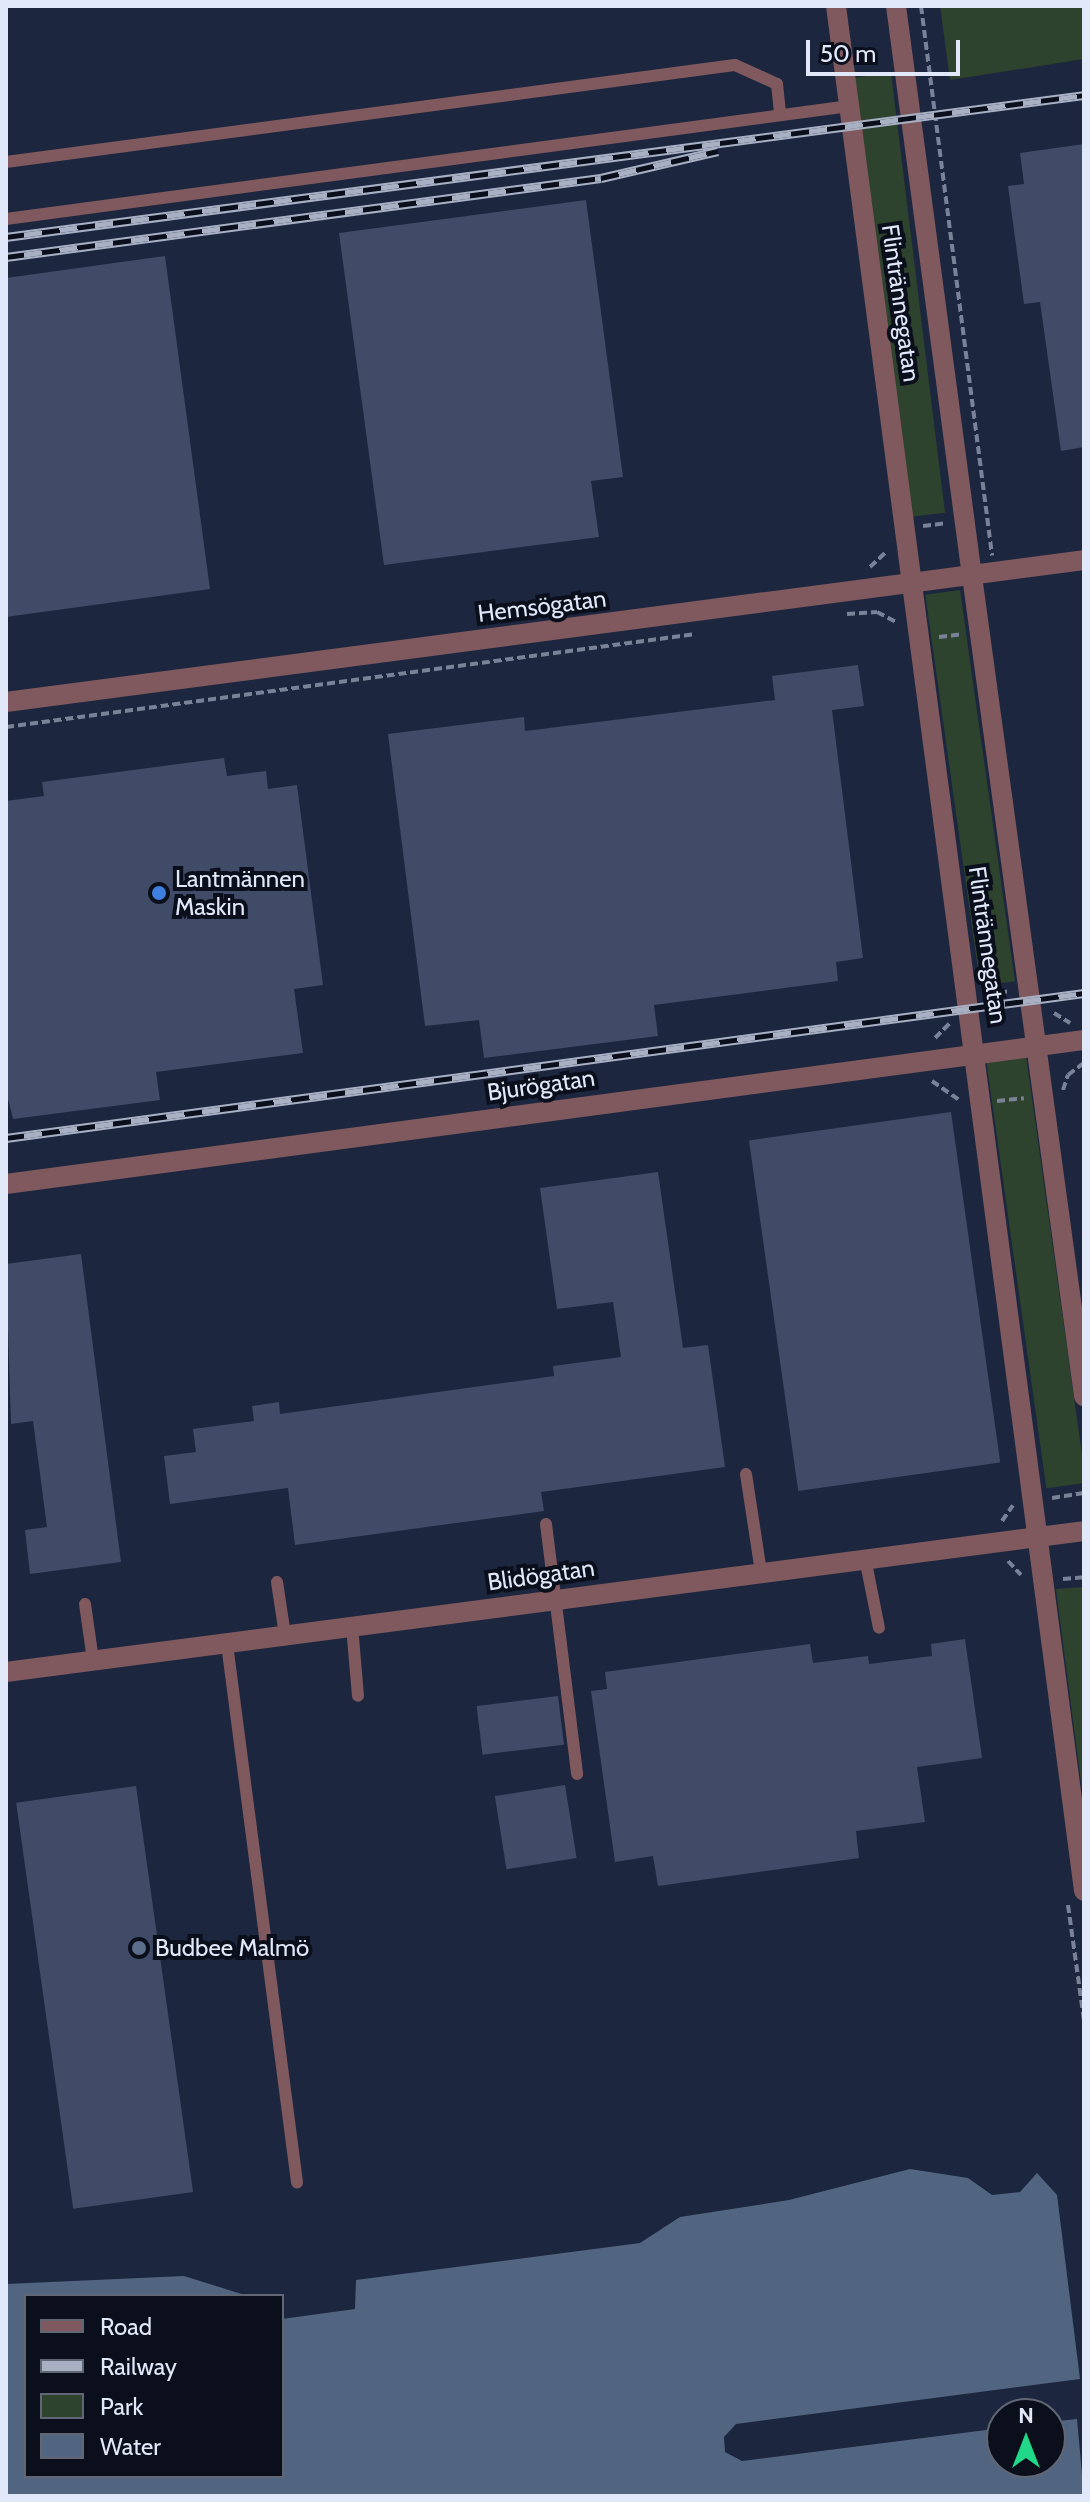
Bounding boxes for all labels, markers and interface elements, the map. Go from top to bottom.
scale bar [810,24,964,74]
text: 50 m [820,39,876,68]
street label: Flintrännegatan [876,222,926,384]
street label: Hemsögatan [476,584,608,628]
street label: Flintrännegatan [963,864,1013,1026]
place label: Lantmännen Maskin [175,865,305,921]
marker: Lantmännen Maskin [150,884,168,902]
street label: Bjurögatan [485,1063,597,1107]
street label: Blidögatan [486,1553,596,1597]
place label: Budbee Malmö [155,1934,309,1962]
marker: Budbee Malmö [130,1939,148,1957]
legend [24,2294,284,2478]
text: Road [100,2312,152,2341]
text: Railway [100,2352,177,2381]
text: Park [100,2392,143,2421]
north arrow [986,2398,1066,2478]
text: N [1018,2402,1034,2429]
text: Water [100,2432,161,2461]

